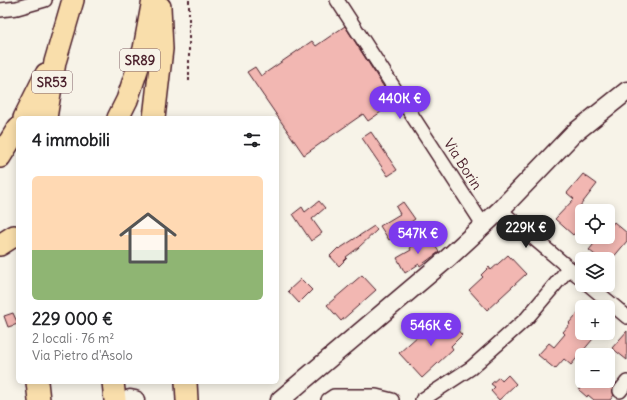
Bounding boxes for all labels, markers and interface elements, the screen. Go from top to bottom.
road number: SR89 [120,49,160,71]
road number: SR53 [32,71,72,93]
pin: 440K € [367,86,433,120]
text: 440K € [378,90,422,107]
text: 4 immobili [32,129,110,151]
icon: filters [241,129,263,151]
street label: Via Borin [440,135,486,193]
icon: home [112,202,184,274]
map controls [575,204,615,388]
button: locate [575,204,615,244]
pin: 229K € [493,215,559,249]
text: 229K € [505,219,547,236]
pin: 547K € [385,221,451,255]
text: 547K € [398,225,438,242]
button: layers [575,252,615,292]
button: + [575,300,615,340]
text: 229 000 € [32,308,113,330]
pin: 546K € [398,313,464,347]
text: 546K € [410,317,452,334]
text: 2 locali · 76 m² [32,330,114,347]
text: Via Pietro d'Asolo [32,347,133,364]
button: − [575,348,615,388]

